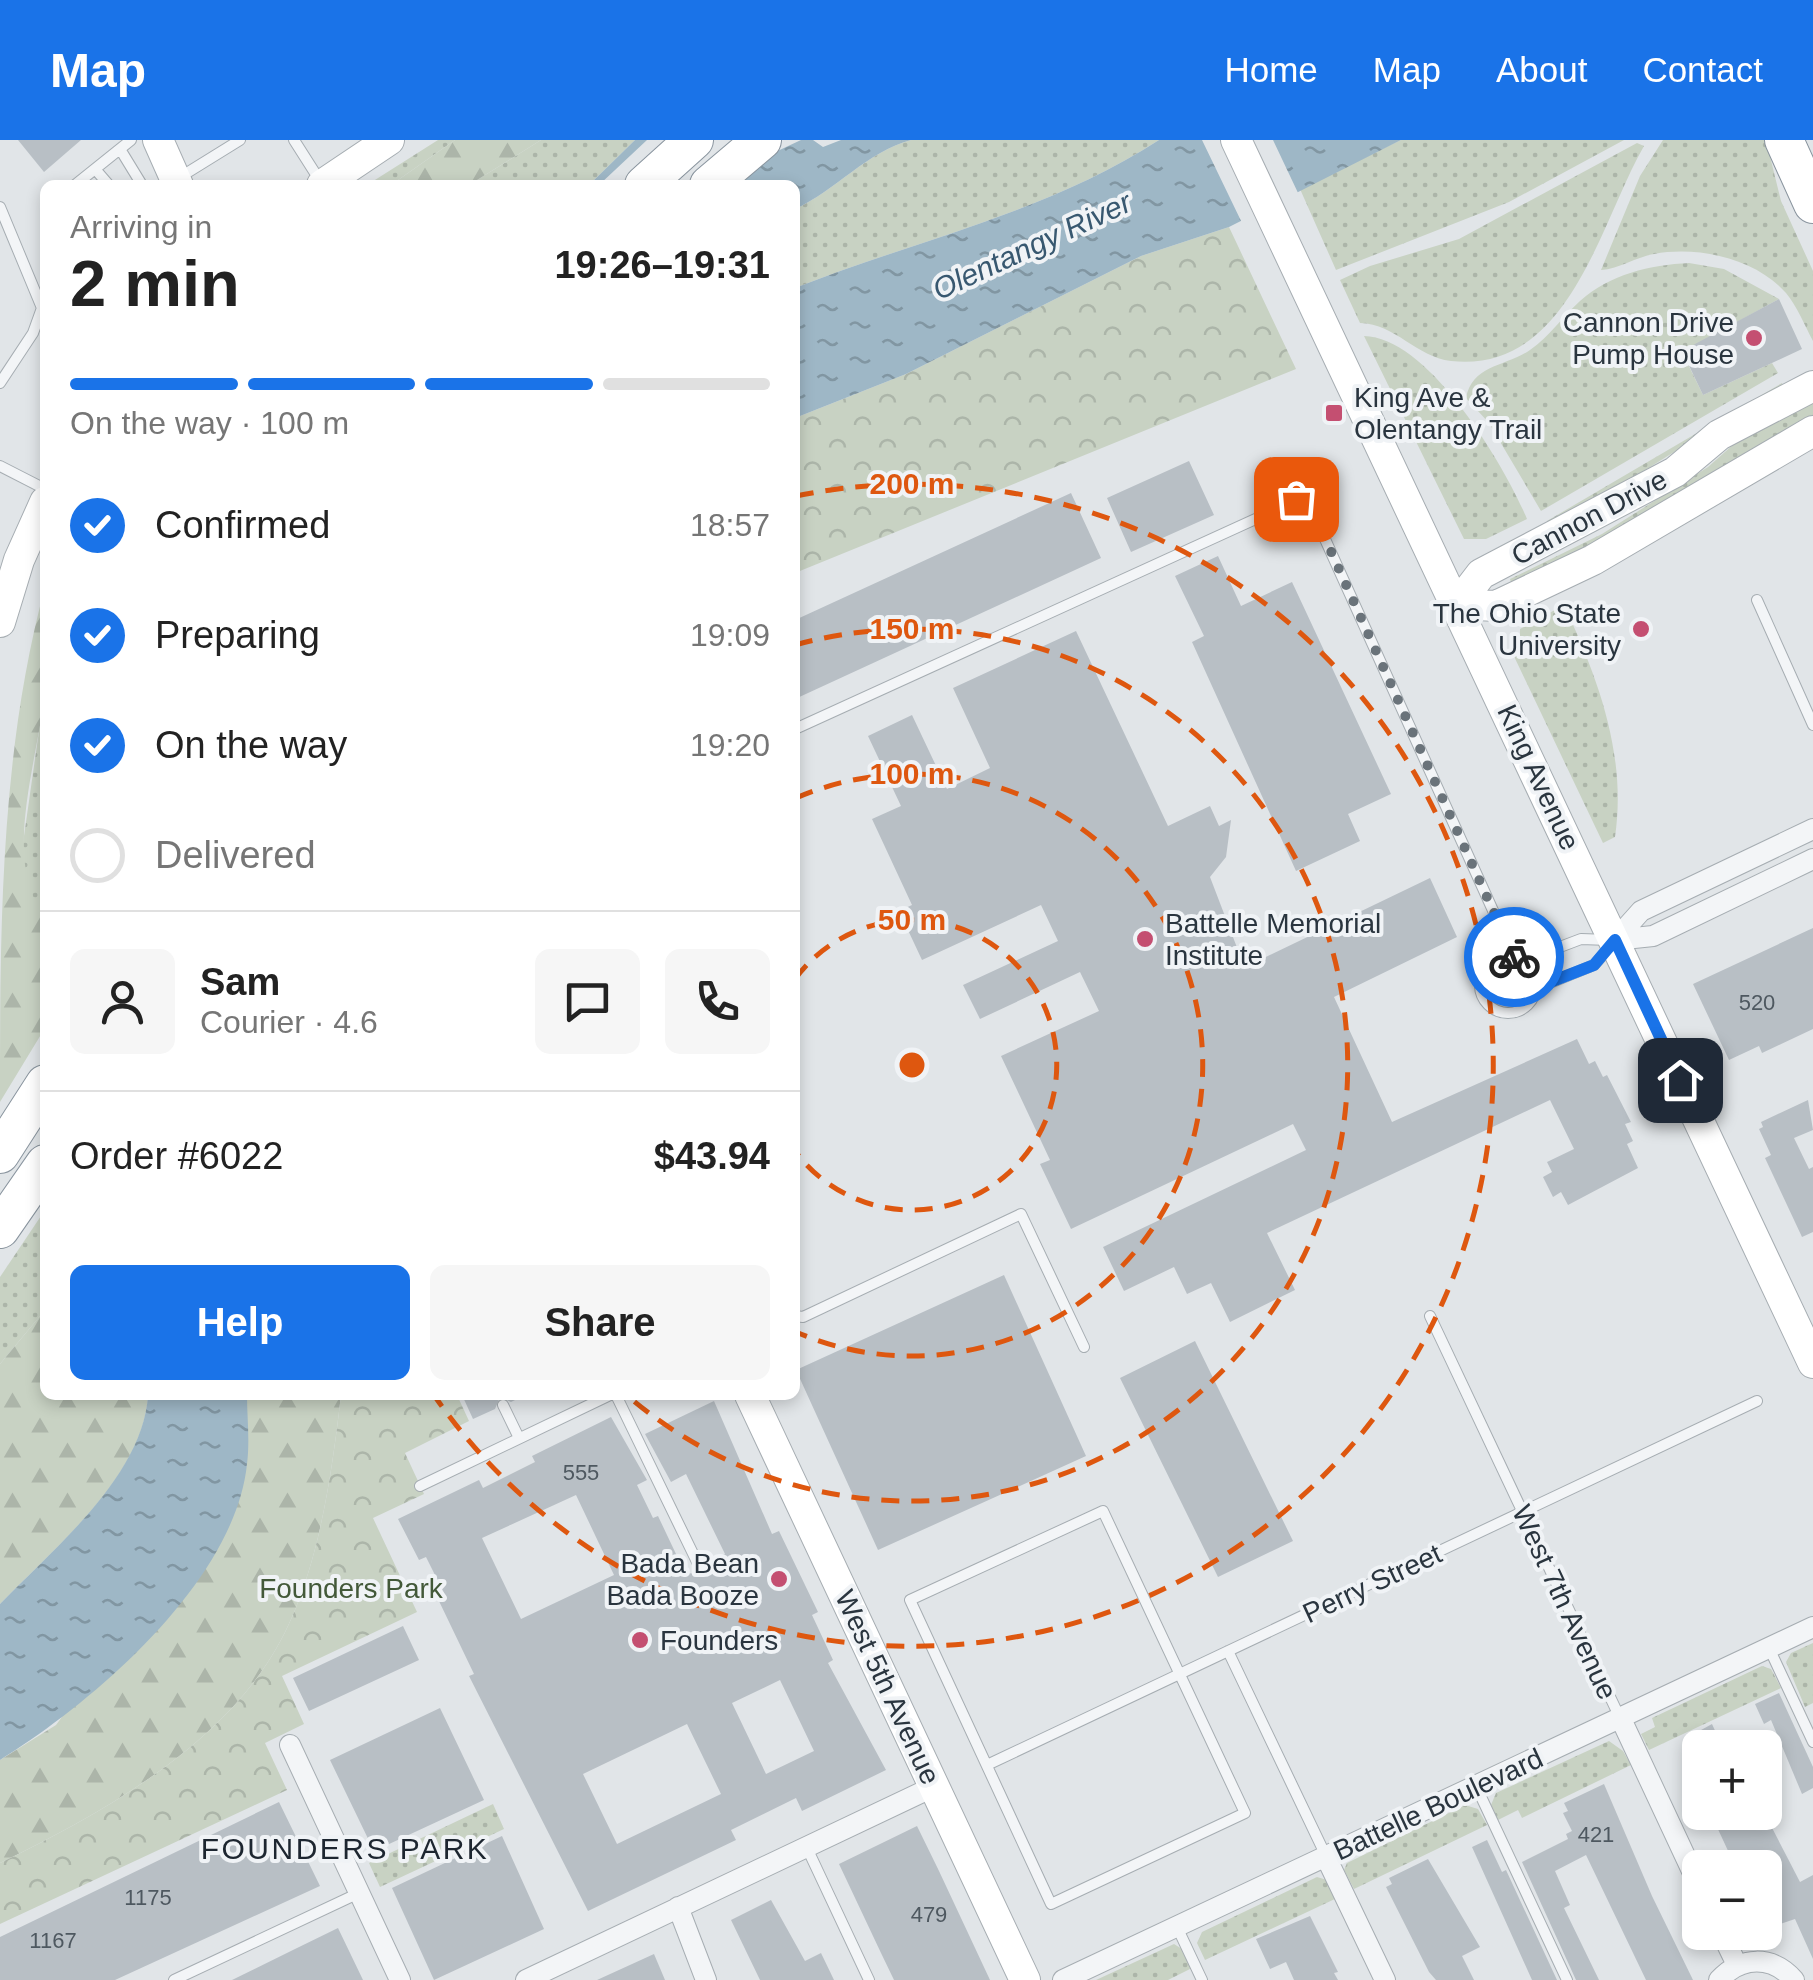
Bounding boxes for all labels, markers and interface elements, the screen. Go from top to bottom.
text: Map [50,44,146,97]
text: Home [1224,50,1318,89]
text: Map [1373,50,1441,89]
text: About [1496,50,1587,89]
text: Contact [1642,50,1763,89]
water label: Olentangy River [927,185,1137,306]
text: Arriving in [70,209,212,245]
text: 19:26–19:31 [554,244,770,286]
text: 2 min [70,247,240,320]
place label: Cannon Drive Pump House [1563,307,1734,370]
marker: Cannon Drive Pump House [1743,327,1765,349]
place label: King Ave & Olentangy Trail [1354,382,1542,445]
marker: King Ave & Olentangy Trail [1323,402,1345,424]
text: On the way · 100 m [70,405,349,441]
pin [1254,457,1339,542]
street label: Cannon Drive [1506,464,1672,571]
text: 200 m [869,467,955,500]
icon: bag [1269,472,1324,527]
icon: check [70,498,125,553]
text: Confirmed [155,504,330,546]
text: 18:57 [690,507,770,543]
place label: The Ohio State University [1433,598,1621,661]
icon: check [70,608,125,663]
text: 150 m [869,612,955,645]
text: Preparing [155,614,320,656]
text: 19:09 [690,617,770,653]
marker: The Ohio State University [1630,618,1652,640]
street label: King Avenue [1491,700,1586,855]
icon: check [70,718,125,773]
text: On the way [155,724,347,766]
text: 19:20 [690,727,770,763]
text: 100 m [869,757,955,790]
text: Delivered [155,834,316,876]
text: 50 m [878,903,946,936]
courier [1464,907,1564,1007]
place label: Battelle Memorial Institute [1165,908,1381,971]
marker: Battelle Memorial Institute [1134,928,1156,950]
icon: bike [1487,930,1542,985]
button: person [70,949,175,1054]
button: chat [535,949,640,1054]
button: phone [665,949,770,1054]
text: Sam [200,961,280,1003]
house number: 520 [1739,990,1775,1015]
text: Courier · 4.6 [200,1004,378,1040]
pin [1638,1038,1723,1123]
centre of rings [894,1047,930,1083]
icon: home [1653,1053,1708,1108]
text: Order #6022 [70,1135,283,1177]
text: $43.94 [654,1135,770,1177]
button: Help [70,1265,410,1380]
button: Share [430,1265,770,1380]
house number: 555 [563,1460,599,1485]
street label: West 7th Avenue [1506,1500,1623,1704]
street label: Perry Street [1298,1538,1447,1629]
place label: Bada Bean Bada Booze [606,1548,759,1611]
marker: Bada Bean Bada Booze [768,1568,790,1590]
park label: Founders Park [259,1573,444,1604]
street label: West 5th Avenue [829,1585,946,1789]
place label: Founders [660,1625,778,1656]
marker: Founders [629,1629,651,1651]
map controls [1682,1730,1782,1950]
button: + [1682,1730,1782,1830]
street label: Battelle Boulevard [1329,1742,1548,1867]
house number: 421 [1578,1822,1614,1847]
district label: FOUNDERS PARK [201,1832,489,1865]
button: − [1682,1850,1782,1950]
house number: 1175 [124,1885,172,1910]
house number: 479 [911,1902,947,1927]
house number: 1167 [29,1928,77,1953]

